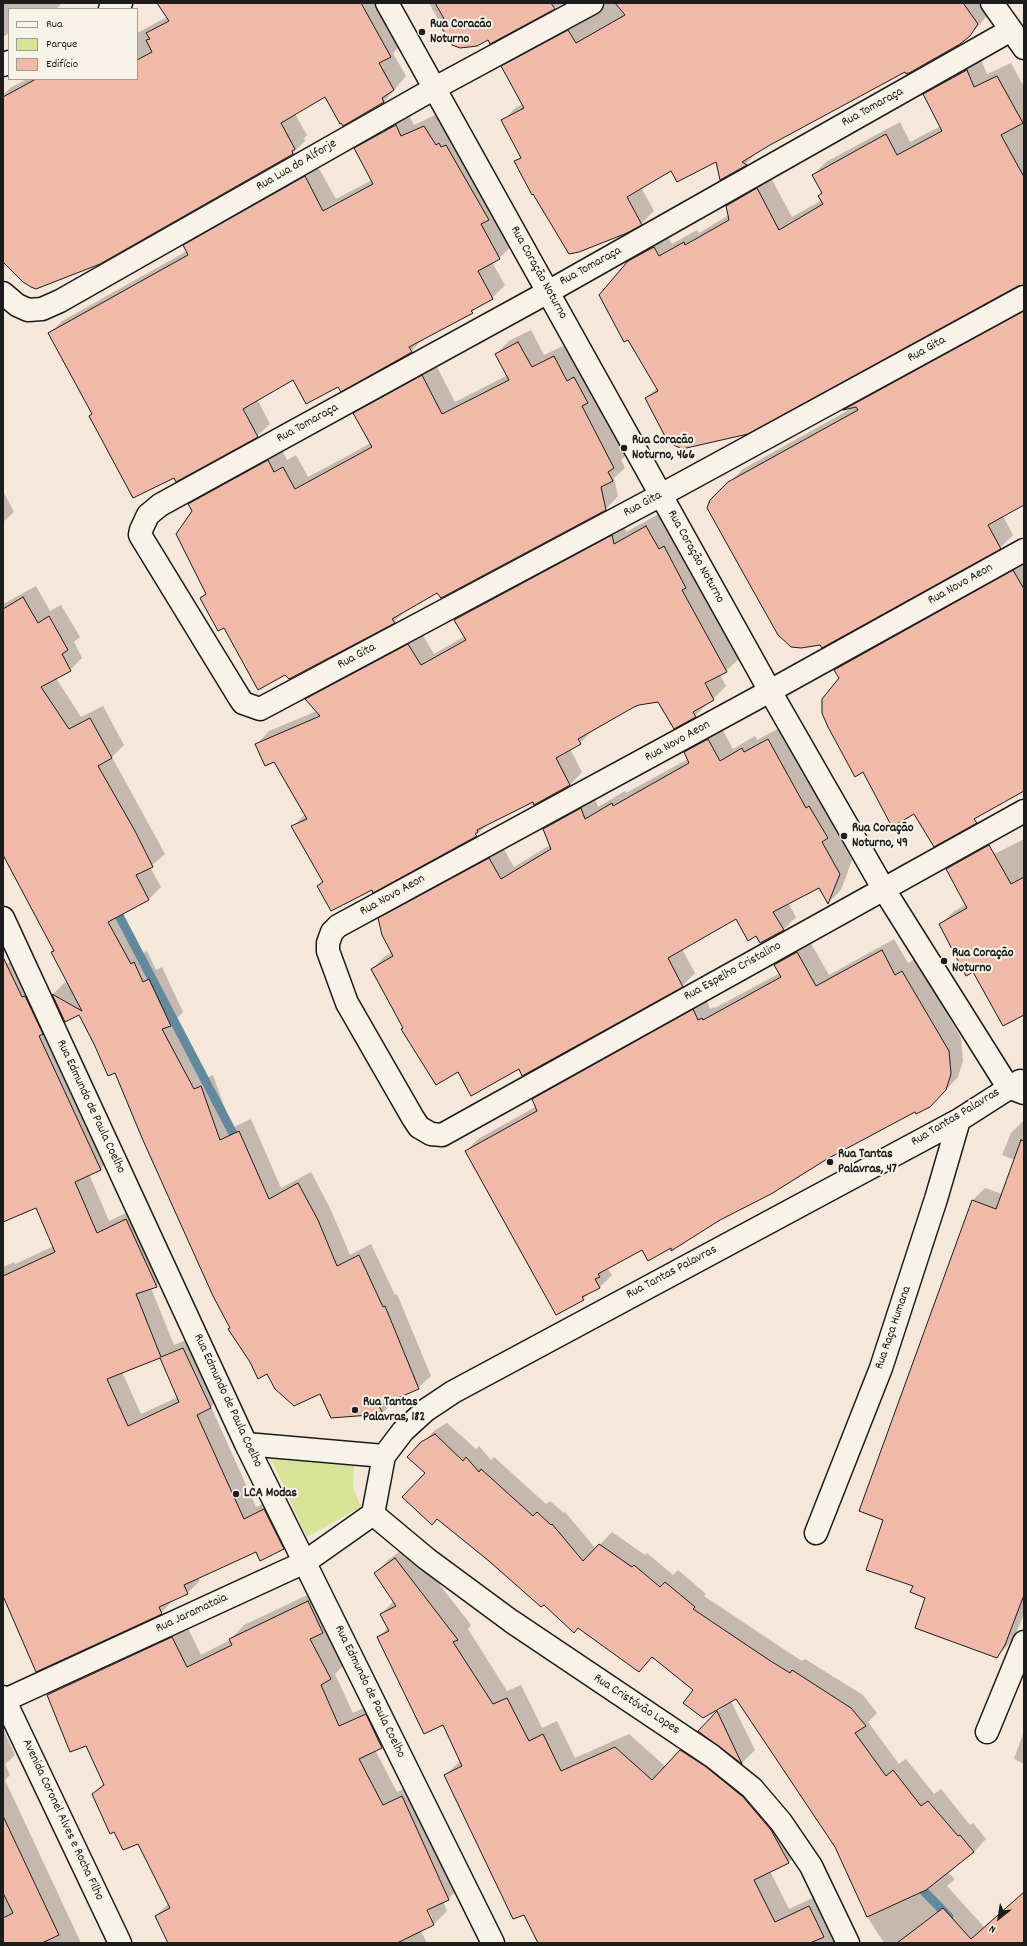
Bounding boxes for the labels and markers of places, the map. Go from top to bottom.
place label: Rua Coracão Noturno [430,17,492,48]
marker: Rua Coracão Noturno [417,27,427,37]
place label: Rua Coracão Noturno, 466 [632,433,695,464]
marker: Rua Coracão Noturno, 466 [619,443,629,453]
place label: Rua Coração Noturno, 49 [852,821,914,852]
marker: Rua Coração Noturno, 49 [839,831,849,841]
place label: Rua Coração Noturno [952,946,1014,977]
marker: Rua Coração Noturno [939,956,949,966]
place label: Rua Tantas Palavras, 47 [838,1147,897,1178]
marker: Rua Tantas Palavras, 47 [825,1157,835,1167]
place label: Rua Tantas Palavras, 182 [363,1395,425,1426]
marker: Rua Tantas Palavras, 182 [350,1405,360,1415]
place label: LCA Modas [244,1486,297,1502]
marker: LCA Modas [231,1489,241,1499]

